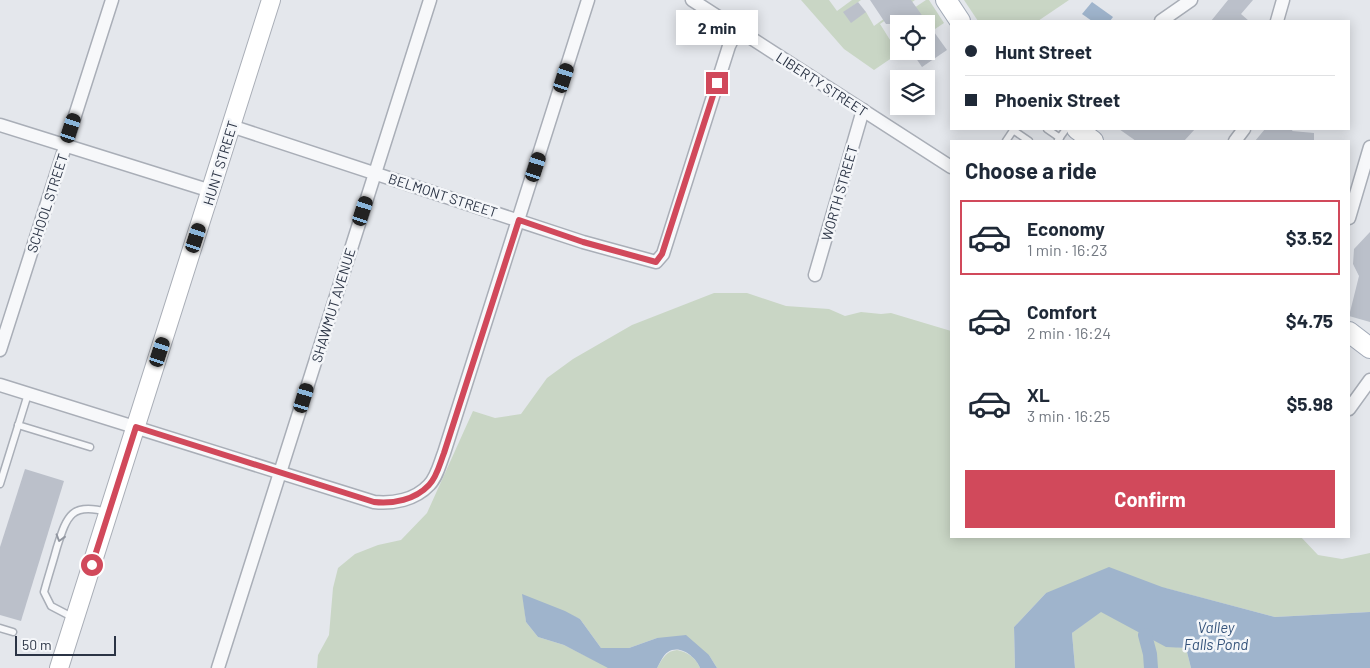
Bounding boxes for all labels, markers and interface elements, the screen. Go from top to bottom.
callout: 2 min [676,11,758,46]
map controls [890,15,935,115]
button: locate [890,15,935,60]
text: 2 min [698,18,736,37]
text: Hunt Street [995,40,1092,63]
street label: LIBERTY STREET [773,48,871,120]
car [552,61,575,95]
button: layers [890,70,935,115]
route end [706,72,728,94]
text: Phoenix Street [995,88,1120,111]
car [59,111,82,145]
street label: HUNT STREET [199,119,241,207]
street label: WORTH STREET [817,143,861,243]
car [524,150,547,184]
street label: SCHOOL STREET [23,151,71,255]
text: Choose a ride [965,157,1097,183]
street label: BELMONT STREET [386,169,500,221]
car [351,194,374,228]
icon: car [967,215,1012,260]
text: Economy [1027,217,1105,240]
car [184,221,207,255]
text: $3.52 [1286,226,1333,249]
text: 1 min · 16:23 [1027,240,1107,259]
street label: SHAWMUT AVENUE [308,246,358,364]
icon: car [967,298,1012,343]
text: Comfort [1027,300,1097,323]
text: $4.75 [1286,309,1333,332]
text: 2 min · 16:24 [1027,323,1111,342]
car [148,335,171,369]
car [292,381,315,415]
icon: car [967,381,1012,426]
text: XL [1027,383,1050,406]
text: $5.98 [1286,392,1333,415]
text: 3 min · 16:25 [1027,406,1110,425]
button: Confirm [965,470,1335,528]
one-way arrow [56,533,66,542]
route start [81,554,103,576]
water label: Valley Falls Pond [1184,618,1248,653]
scale bar [15,633,116,656]
text: 50 m [22,636,51,653]

